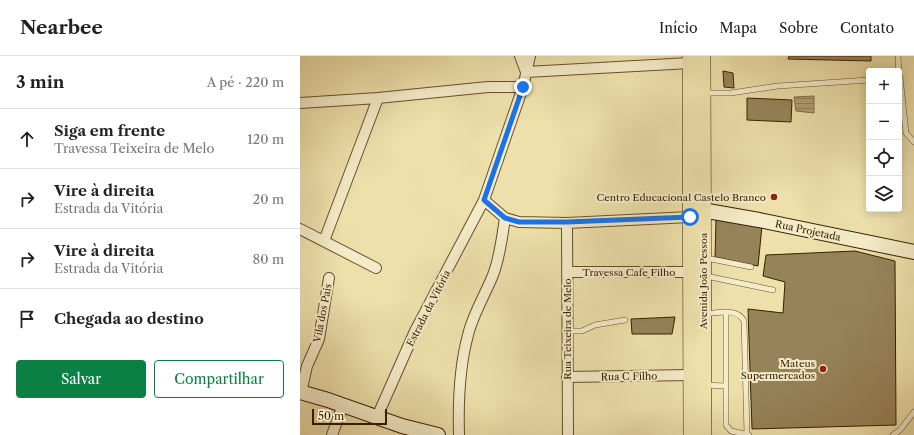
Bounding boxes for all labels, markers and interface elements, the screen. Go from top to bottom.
text: Nearbee [20,16,103,39]
text: Início [659,19,698,37]
text: Mapa [720,19,757,37]
text: Sobre [779,19,818,37]
text: Contato [840,19,894,37]
map controls [866,68,902,212]
button: + [866,68,902,104]
text: 3 min [16,72,65,92]
text: A pé · 220 m [207,74,284,90]
route end [514,78,532,96]
button: − [866,104,902,140]
text: Siga em frente [54,121,165,140]
icon: ahead [16,128,38,150]
text: 120 m [247,131,284,147]
text: Travessa Teixeira de Melo [54,140,214,156]
button: locate [866,140,902,176]
button: layers [866,176,902,212]
text: Vire à direita [54,181,154,200]
icon: right [16,188,38,210]
text: 20 m [253,191,284,207]
place label: Centro Educacional Castelo Branco [597,191,766,204]
marker: Centro Educacional Castelo Branco [769,192,779,202]
text: Estrada da Vitória [54,200,163,216]
route start [681,208,699,226]
street label: Rua Projetada [774,217,843,244]
street label: Avenida João Pessoa [697,232,710,330]
text: Vire à direita [54,241,154,260]
icon: right [16,248,38,270]
text: 80 m [252,251,284,267]
text: Estrada da Vitória [54,260,163,276]
street label: Travessa Cafe Filho [583,266,675,279]
street label: Estrada da Vitória [404,267,454,349]
street label: Rua Teixeira de Melo [561,278,574,380]
street label: Vila dos Pais [310,283,335,344]
icon: arrive [16,308,38,330]
text: Chegada ao destino [54,309,204,328]
place label: Mateus Supermercados [741,357,815,382]
button: Salvar [16,360,146,398]
button: Compartilhar [154,360,284,398]
marker: Mateus Supermercados [818,364,828,374]
street label: Rua C Filho [601,370,657,383]
scale bar [312,407,387,426]
text: 50 m [318,409,344,423]

